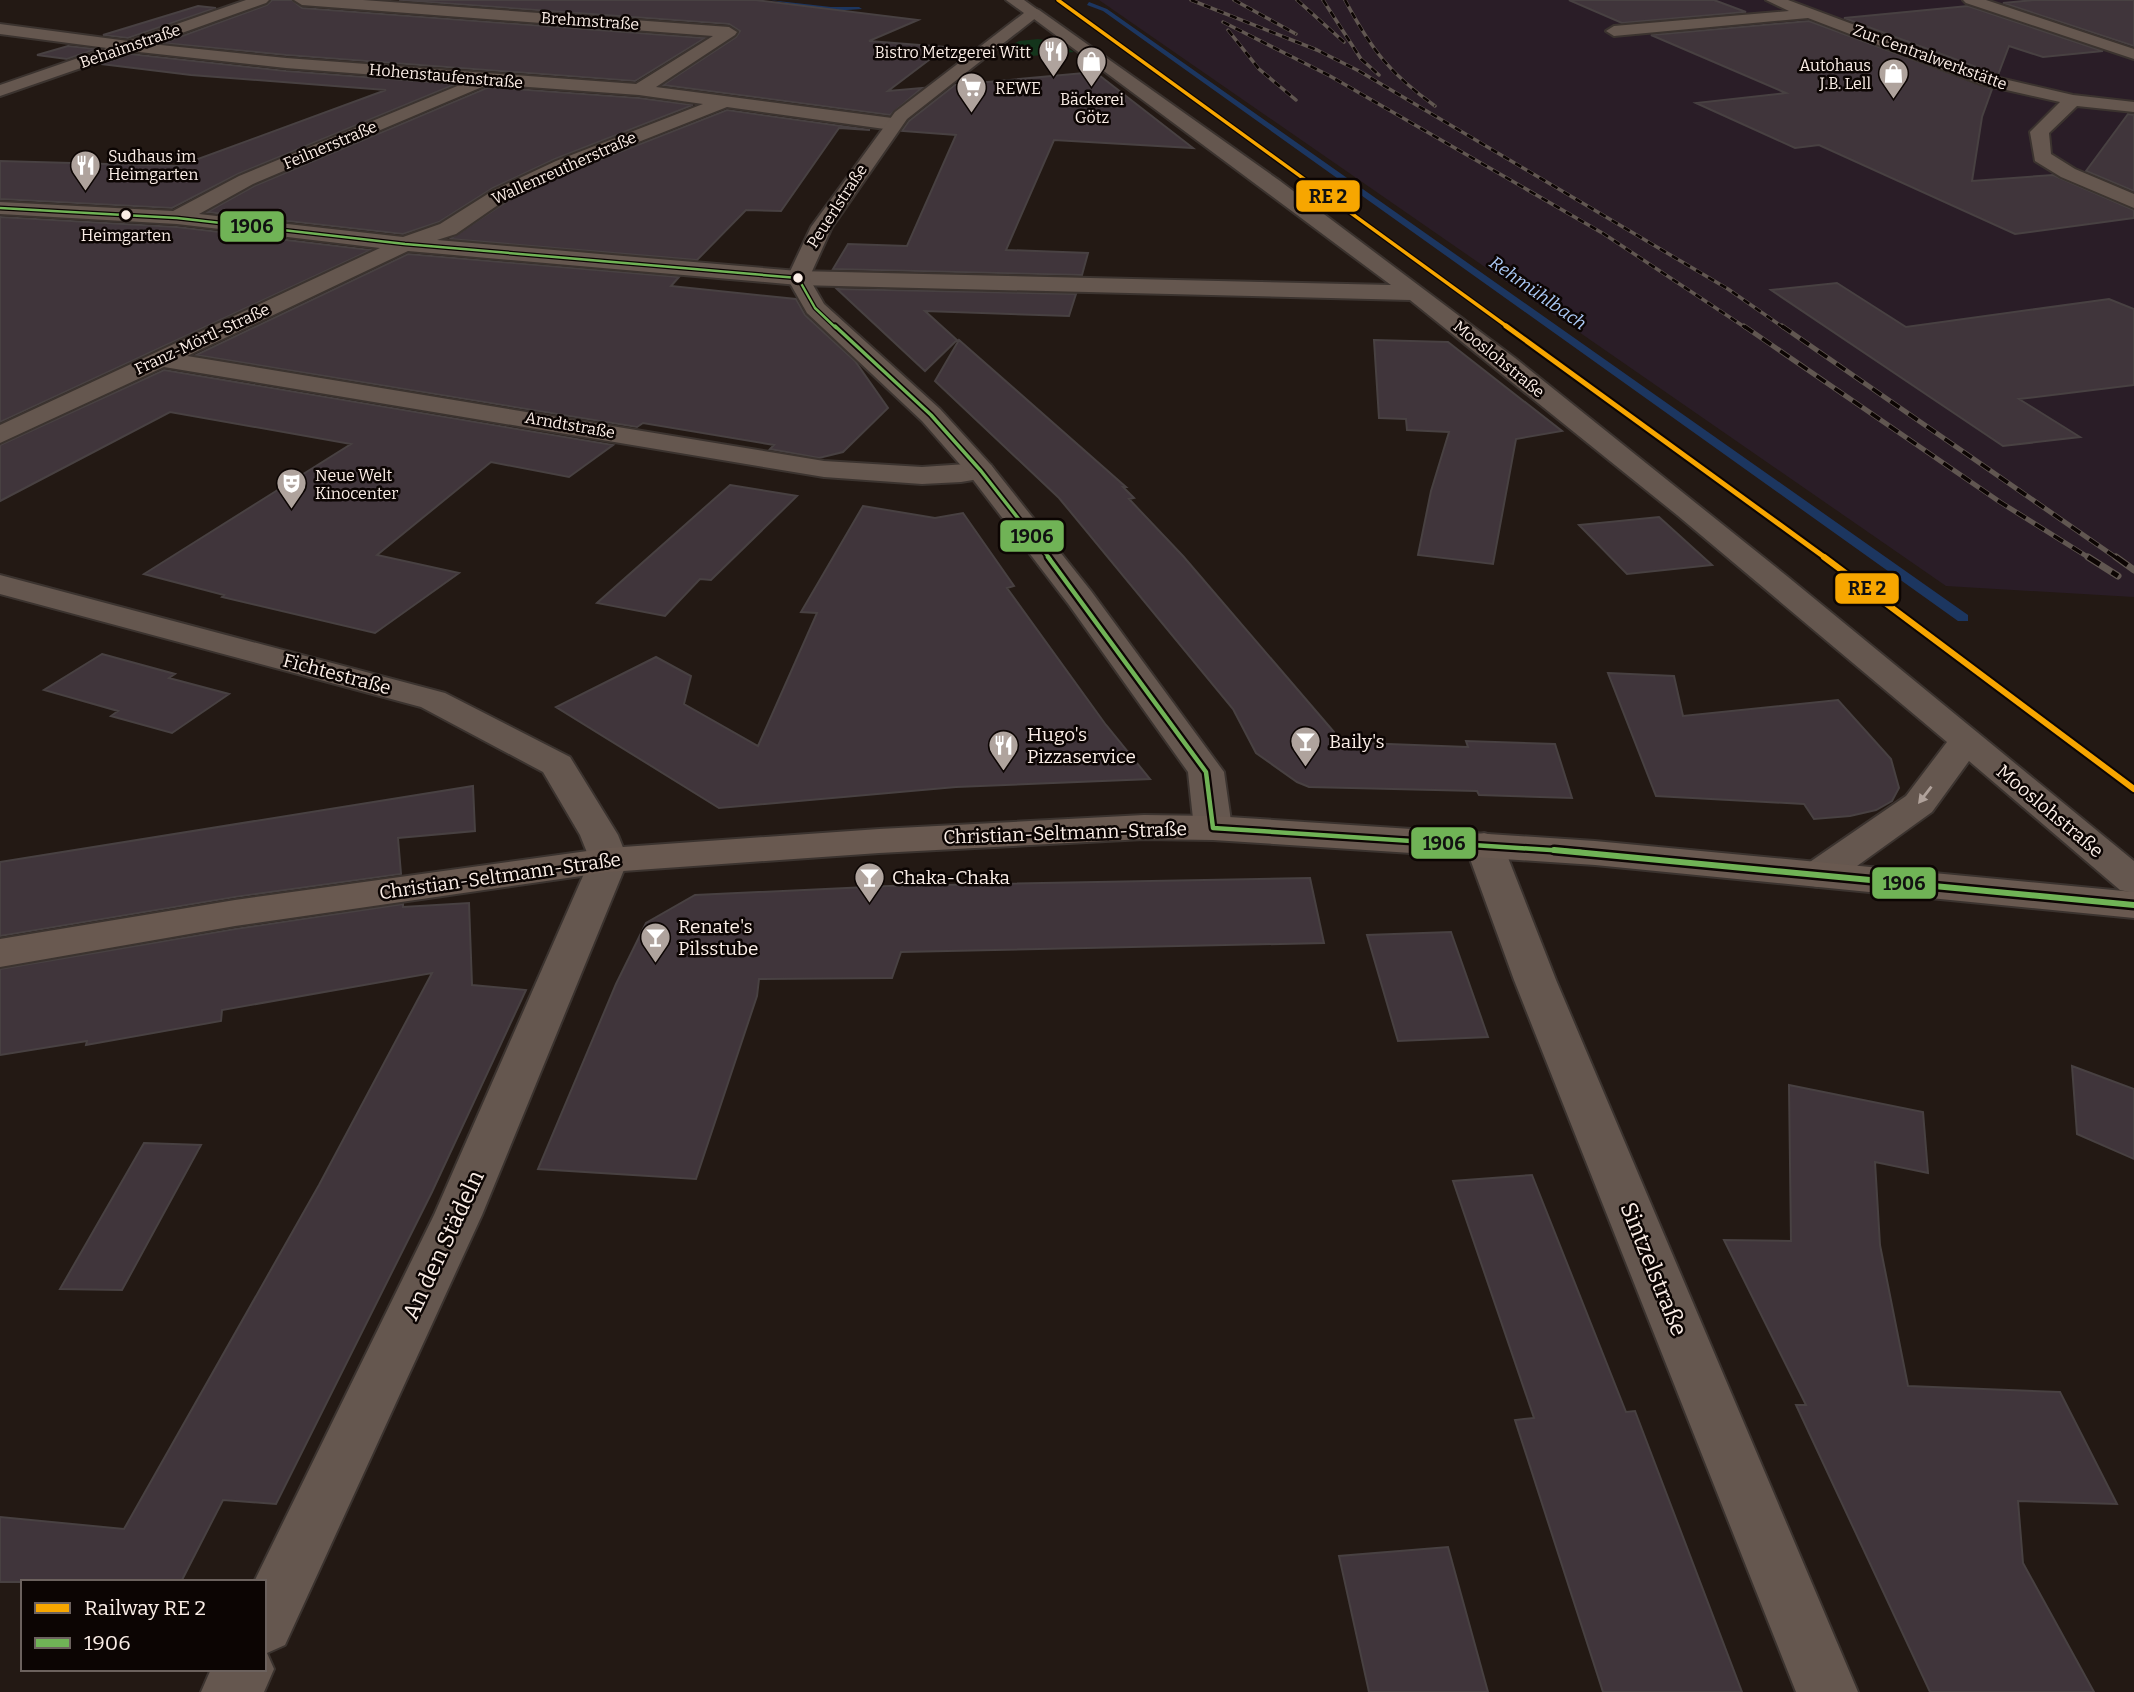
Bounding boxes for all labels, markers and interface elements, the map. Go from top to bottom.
street label: Brehmstraße [540,8,640,34]
street label: Behaimstraße [77,20,183,72]
street label: Zur Centralwerkstätte [1850,20,2010,94]
restaurant icon: Bistro Metzgerei Witt [1037,35,1071,79]
place label: Bistro Metzgerei Witt [875,43,1031,62]
shop icon: Bäckerei Götz [1075,45,1109,89]
place label: Autohaus J.B. Lell [1799,56,1871,93]
shop icon: Autohaus J.B. Lell [1877,57,1911,101]
street label: Hohenstaufenstraße [368,60,524,92]
supermarket icon: REWE [955,71,989,115]
place label: REWE [995,79,1041,98]
place label: Bäckerei Götz [1060,90,1124,127]
street label: Feilnerstraße [280,117,380,173]
street label: Wallenreutherstraße [489,128,639,208]
place label: Sudhaus im Heimgarten [108,147,198,184]
restaurant icon: Sudhaus im Heimgarten [68,148,102,192]
street label: Peuerlstraße [803,161,871,251]
line badge: RE 2 [1295,179,1361,213]
text: RE 2 [1309,185,1347,208]
marker: Heimgarten [119,208,133,222]
line badge: 1906 [219,210,285,243]
text: 1906 [231,215,273,238]
place label: Heimgarten [81,226,171,245]
water label: Rehmühlbach [1485,251,1591,335]
unlabelled marker [791,271,805,285]
street label: Franz-Mörtl-Straße [132,299,272,379]
street label: Mooslohstraße [1450,317,1548,401]
street label: Arndtstraße [524,408,616,442]
place label: Neue Welt Kinocenter [315,466,398,503]
theatre icon: Neue Welt Kinocenter [275,467,309,511]
line badge: 1906 [999,519,1065,553]
text: 1906 [1011,525,1053,548]
line badge: RE 2 [1834,572,1900,605]
text: RE 2 [1848,577,1886,600]
street label: Fichtestraße [280,649,394,699]
place label: Hugo's Pizzaservice [1027,723,1136,768]
bar icon: Baily's [1289,724,1323,768]
restaurant icon: Hugo's Pizzaservice [987,728,1021,772]
place label: Baily's [1329,730,1385,753]
street label: Mooslohstraße [1992,760,2108,862]
one-way arrow [1918,787,1933,804]
street label: Christian-Seltmann-Straße [943,817,1187,849]
line badge: 1906 [1410,826,1477,860]
text: 1906 [1423,832,1465,855]
street label: Christian-Seltmann-Straße [378,848,622,904]
bar icon: Chaka-Chaka [852,860,886,904]
place label: Chaka-Chaka [892,866,1010,889]
line badge: 1906 [1871,866,1937,900]
text: 1906 [1883,872,1925,895]
place label: Renate's Pilsstube [678,915,758,960]
bar icon: Renate's Pilsstube [638,920,672,964]
street label: An den Städeln [396,1165,490,1324]
street label: Sintzelstraße [1614,1198,1694,1340]
legend [21,1580,266,1671]
text: Railway RE 2 [84,1595,206,1621]
text: 1906 [84,1630,131,1656]

